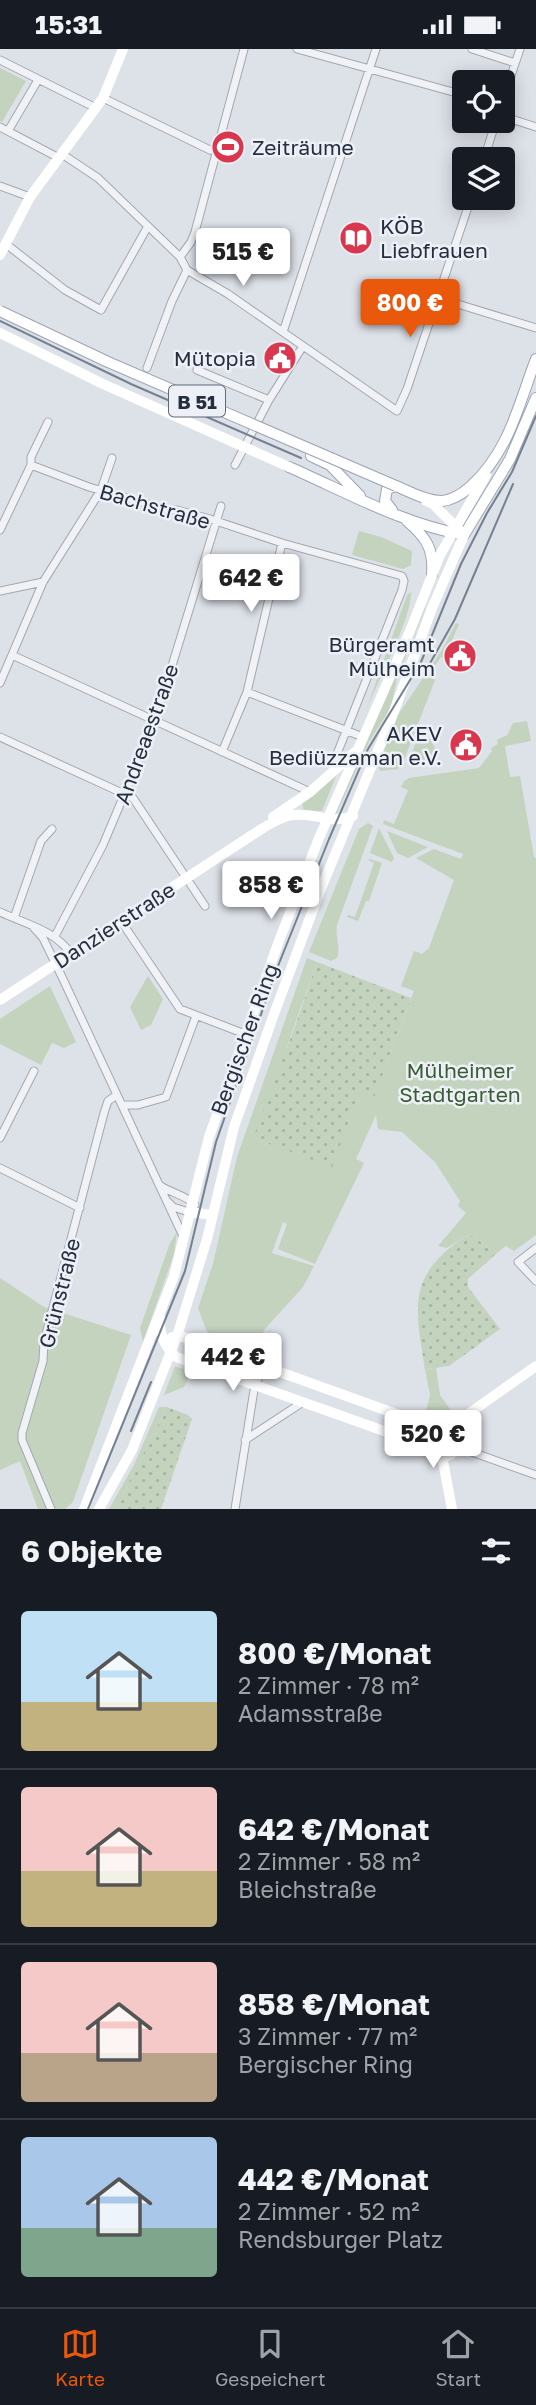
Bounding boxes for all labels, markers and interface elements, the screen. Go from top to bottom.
text: 15:31 [35,9,102,40]
map controls [452,70,515,210]
button: locate [452,70,515,133]
sports icon: Zeiträume [209,128,247,166]
place label: Zeiträume [252,134,354,160]
button: layers [452,147,515,210]
place label: KÖB Liebfrauen [380,213,488,263]
library icon: KÖB Liebfrauen [337,219,375,257]
pin: 515 € [194,229,292,288]
text: 515 € [212,237,274,265]
pin: 800 € [361,279,459,339]
text: 800 € [377,288,443,316]
public building icon: Mütopia [261,339,299,377]
place label: Mütopia [174,345,256,371]
road number: B 51 [169,385,225,417]
street label: Bachstraße [97,478,213,534]
pin: 642 € [202,554,300,614]
text: 642 € [219,563,283,591]
place label: Bürgeramt Mülheim [329,631,435,681]
public building icon: Bürgeramt Mülheim [441,637,479,675]
street label: Andreaestraße [109,660,183,808]
place label: AKEV Bediüzzaman e.V. [269,720,442,770]
public building icon: AKEV Bediüzzaman e.V. [447,726,485,764]
pin: 858 € [222,861,320,921]
text: 858 € [238,870,304,898]
street label: Danzierstraße [48,876,180,974]
street label: Bergischer Ring [204,960,284,1118]
park label: Mülheimer Stadtgarten [399,1057,521,1107]
street label: Grünstraße [33,1235,85,1351]
pin: 442 € [184,1333,282,1393]
text: 442 € [201,1342,265,1370]
pin: 520 € [384,1411,482,1470]
text: 520 € [401,1419,465,1447]
icon: filters [477,1532,515,1570]
text: 6 Objekte [21,1533,163,1569]
text: 800 €/Monat [238,1635,432,1671]
icon: home [77,1639,161,1723]
text: 2 Zimmer · 78 m² [238,1671,419,1699]
text: Adamsstraße [238,1699,383,1727]
text: 642 €/Monat [238,1811,429,1847]
icon: home [77,1815,161,1899]
text: 2 Zimmer · 58 m² [238,1847,420,1875]
text: Bleichstraße [238,1875,377,1903]
text: 858 €/Monat [238,1986,430,2022]
icon: home [77,1990,161,2074]
text: 3 Zimmer · 77 m² [238,2022,417,2050]
text: Bergischer Ring [238,2050,413,2078]
text: 442 €/Monat [238,2161,429,2197]
icon: home [77,2165,161,2249]
text: 2 Zimmer · 52 m² [238,2197,420,2225]
text: Rendsburger Platz [238,2225,443,2253]
tab: Karte [55,2325,105,2390]
tab: Gespeichert [215,2325,326,2390]
tab: Start [436,2325,481,2390]

